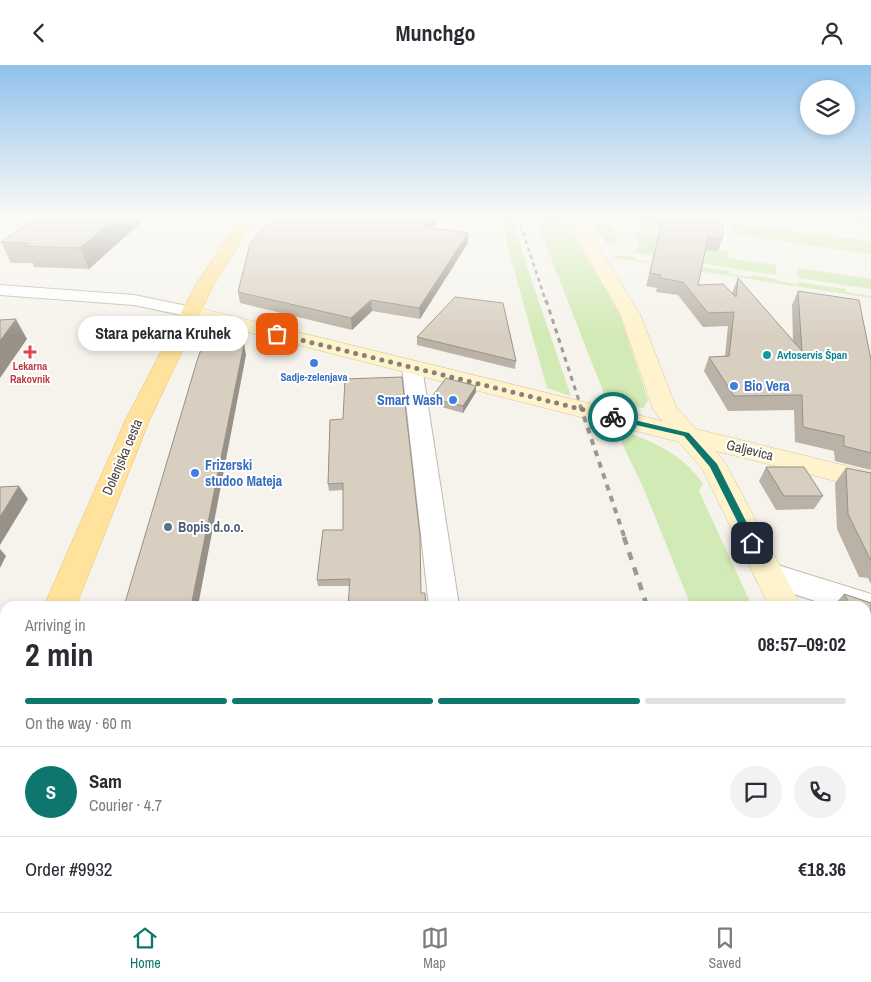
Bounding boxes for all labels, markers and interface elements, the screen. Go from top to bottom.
text: Munchgo [395,18,476,48]
icon: back [25,19,53,47]
icon: person [818,19,846,47]
map controls [800,80,855,135]
button: layers [800,80,855,135]
pin [256,313,298,355]
callout: Stara pekarna Kruhek [77,317,247,351]
icon: bag [263,320,291,348]
text: Stara pekarna Kruhek [95,322,231,344]
marker: Lekarna Rakovnik [24,346,36,358]
place label: Avtoservis Špan [777,348,847,362]
marker: Avtoservis Špan [761,349,773,361]
marker: Sadje-zelenjava [308,357,320,369]
place label: Lekarna Rakovnik [10,359,51,386]
place label: Sadje-zelenjava [280,370,348,384]
place label: Bio Vera [744,377,790,395]
marker: Bio Vera [728,380,740,392]
place label: Smart Wash [377,391,443,409]
courier [588,392,638,442]
marker: Smart Wash [447,394,459,406]
icon: bike [599,403,627,431]
street label: Dolenjska cesta [98,416,146,498]
street label: Galjevica [725,435,776,465]
place label: Frizerski studoo Mateja [205,456,283,490]
marker: Frizerski studoo Mateja [189,467,201,479]
place label: Bopis d.o.o. [178,518,244,536]
marker: Bopis d.o.o. [162,521,174,533]
pin [731,522,773,564]
icon: home [738,529,766,557]
text: Arriving in [25,614,86,636]
text: 08:57–09:02 [758,631,846,657]
text: 2 min [25,633,94,676]
text: On the way · 60 m [25,712,131,734]
button: chat [730,766,782,818]
button: phone [794,766,846,818]
text: Sam [89,768,122,794]
text: S [46,779,56,805]
text: Courier · 4.7 [89,794,162,816]
text: Order #9932 [25,856,112,882]
text: €18.36 [798,856,846,882]
tab: Home [130,924,161,972]
tab: Map [421,924,449,972]
tab: Saved [708,924,741,972]

